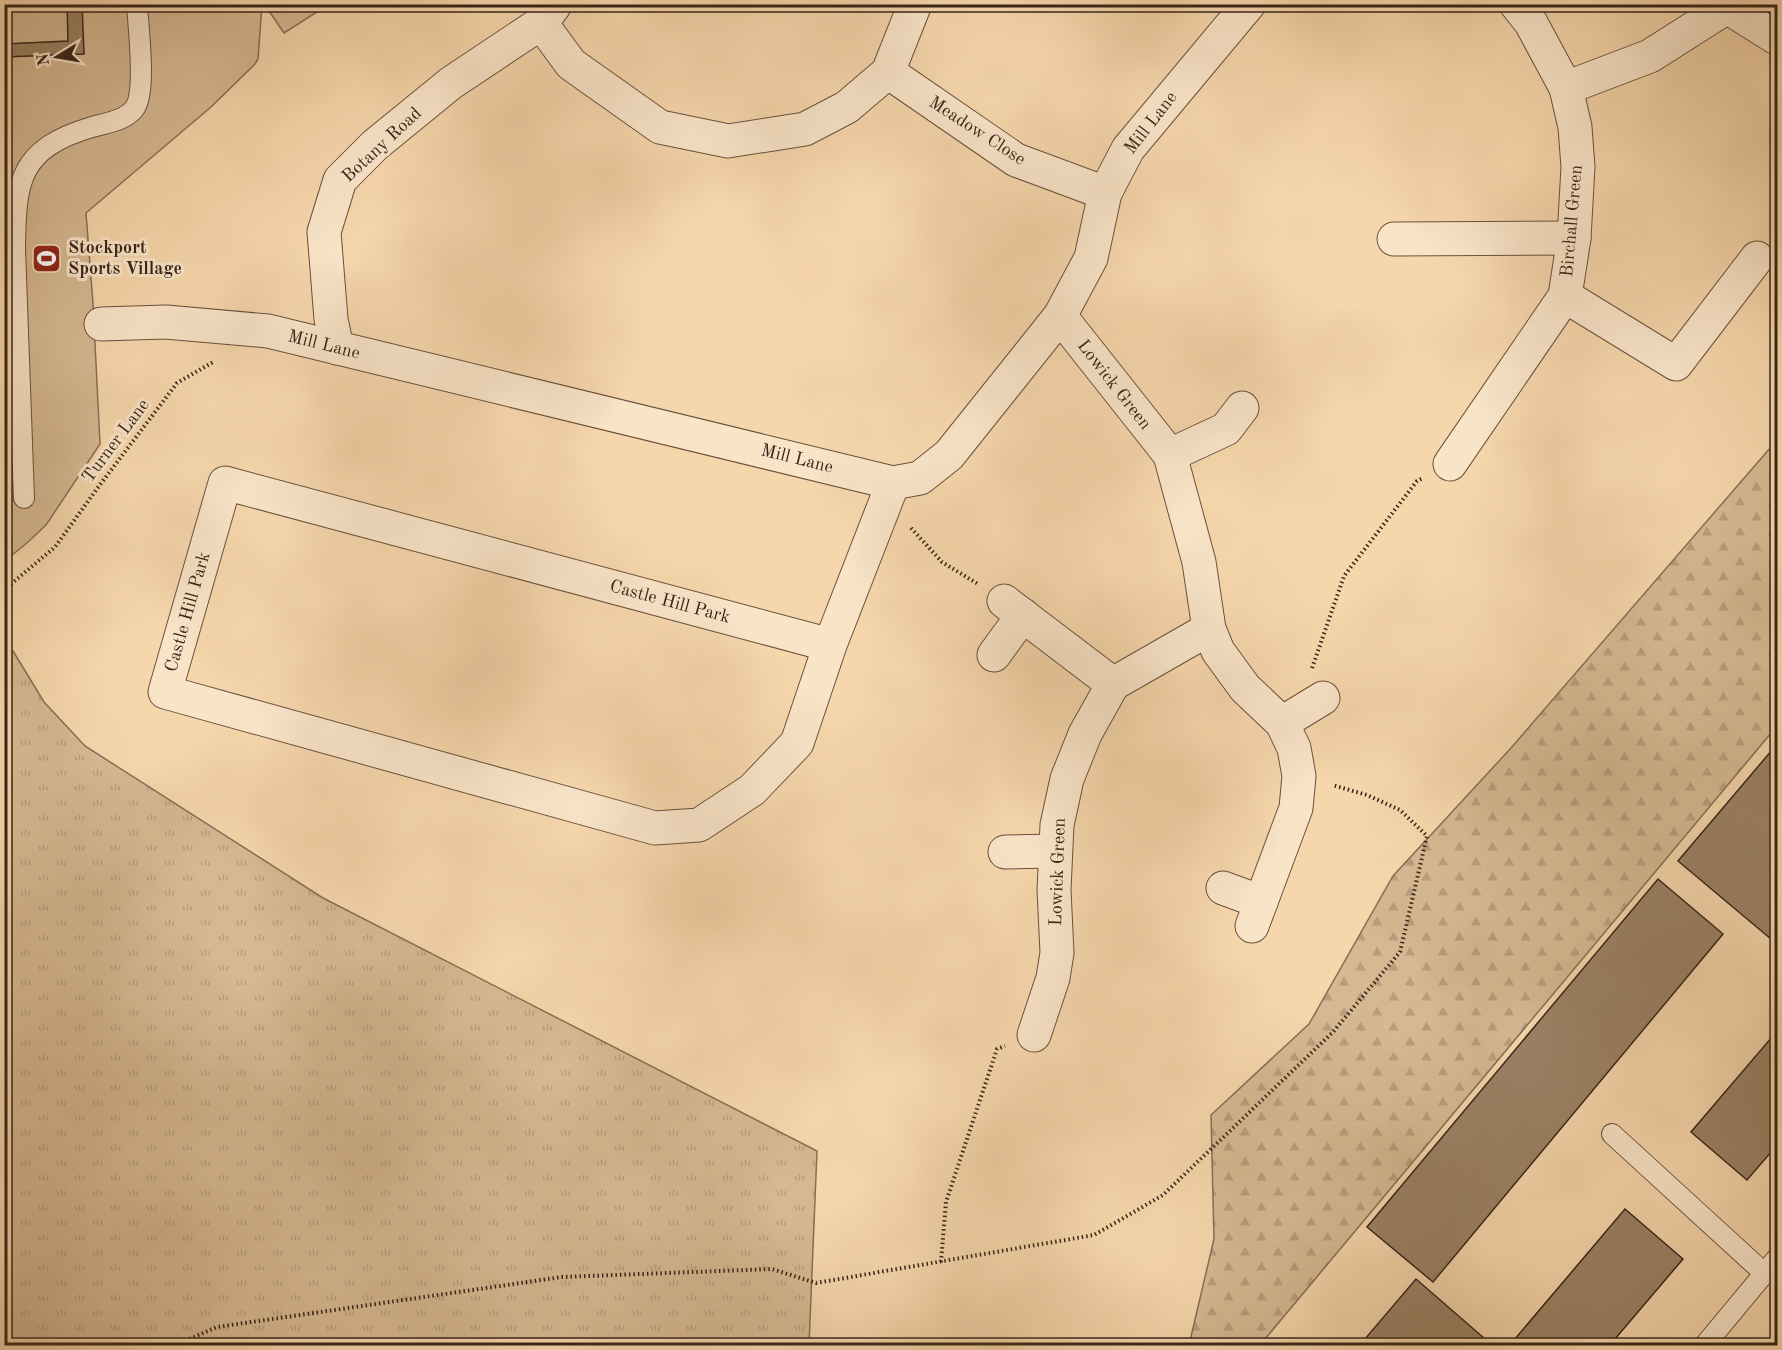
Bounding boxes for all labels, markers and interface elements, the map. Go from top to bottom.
north arrow [27,27,87,87]
text: N [35,51,53,67]
street label: Mill Lane [1121,88,1181,158]
street label: Meadow Close [925,93,1029,169]
street label: Botany Road [339,104,425,186]
street label: Birchall Green [1558,164,1586,278]
place label: Stockport Sports Village [68,239,182,278]
sports icon: Stockport Sports Village [31,242,63,274]
street label: Mill Lane [286,327,362,363]
street label: Lowick Green [1074,337,1155,433]
street label: Turner Lane [79,396,153,486]
street label: Mill Lane [759,441,835,477]
street label: Castle Hill Park [162,550,214,674]
street label: Castle Hill Park [608,577,732,627]
street label: Lowick Green [1047,817,1069,926]

